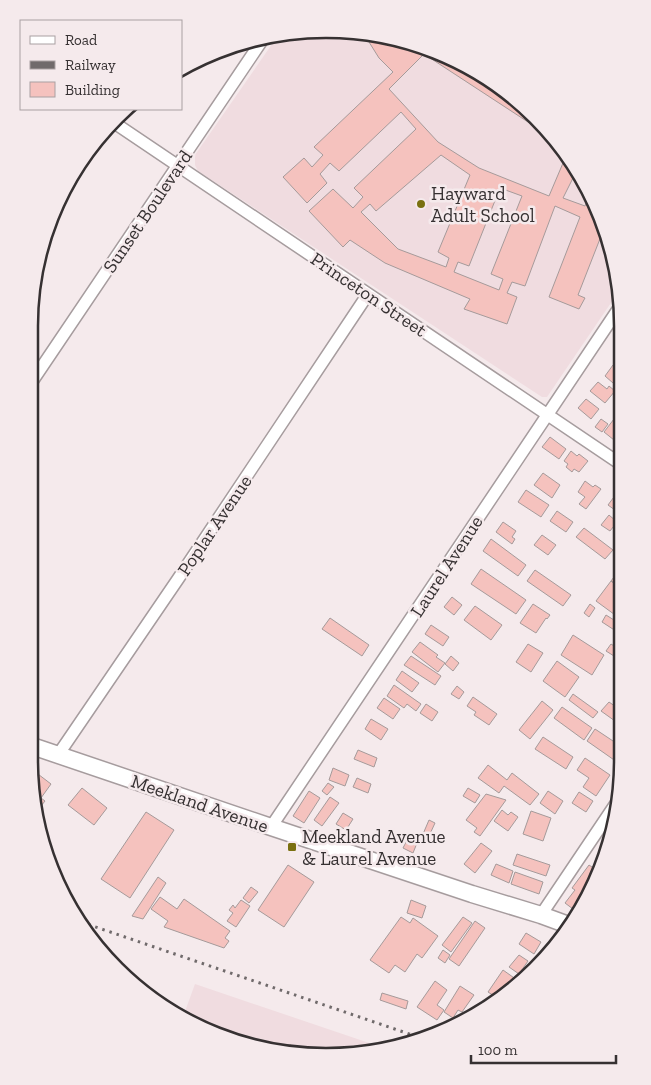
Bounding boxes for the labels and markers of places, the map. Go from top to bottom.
place label: Hayward Adult School [431,182,535,227]
marker: Hayward Adult School [415,198,427,210]
place label: Meekland Avenue & Laurel Avenue [302,825,446,870]
marker: Meekland Avenue & Laurel Avenue [286,841,298,853]

